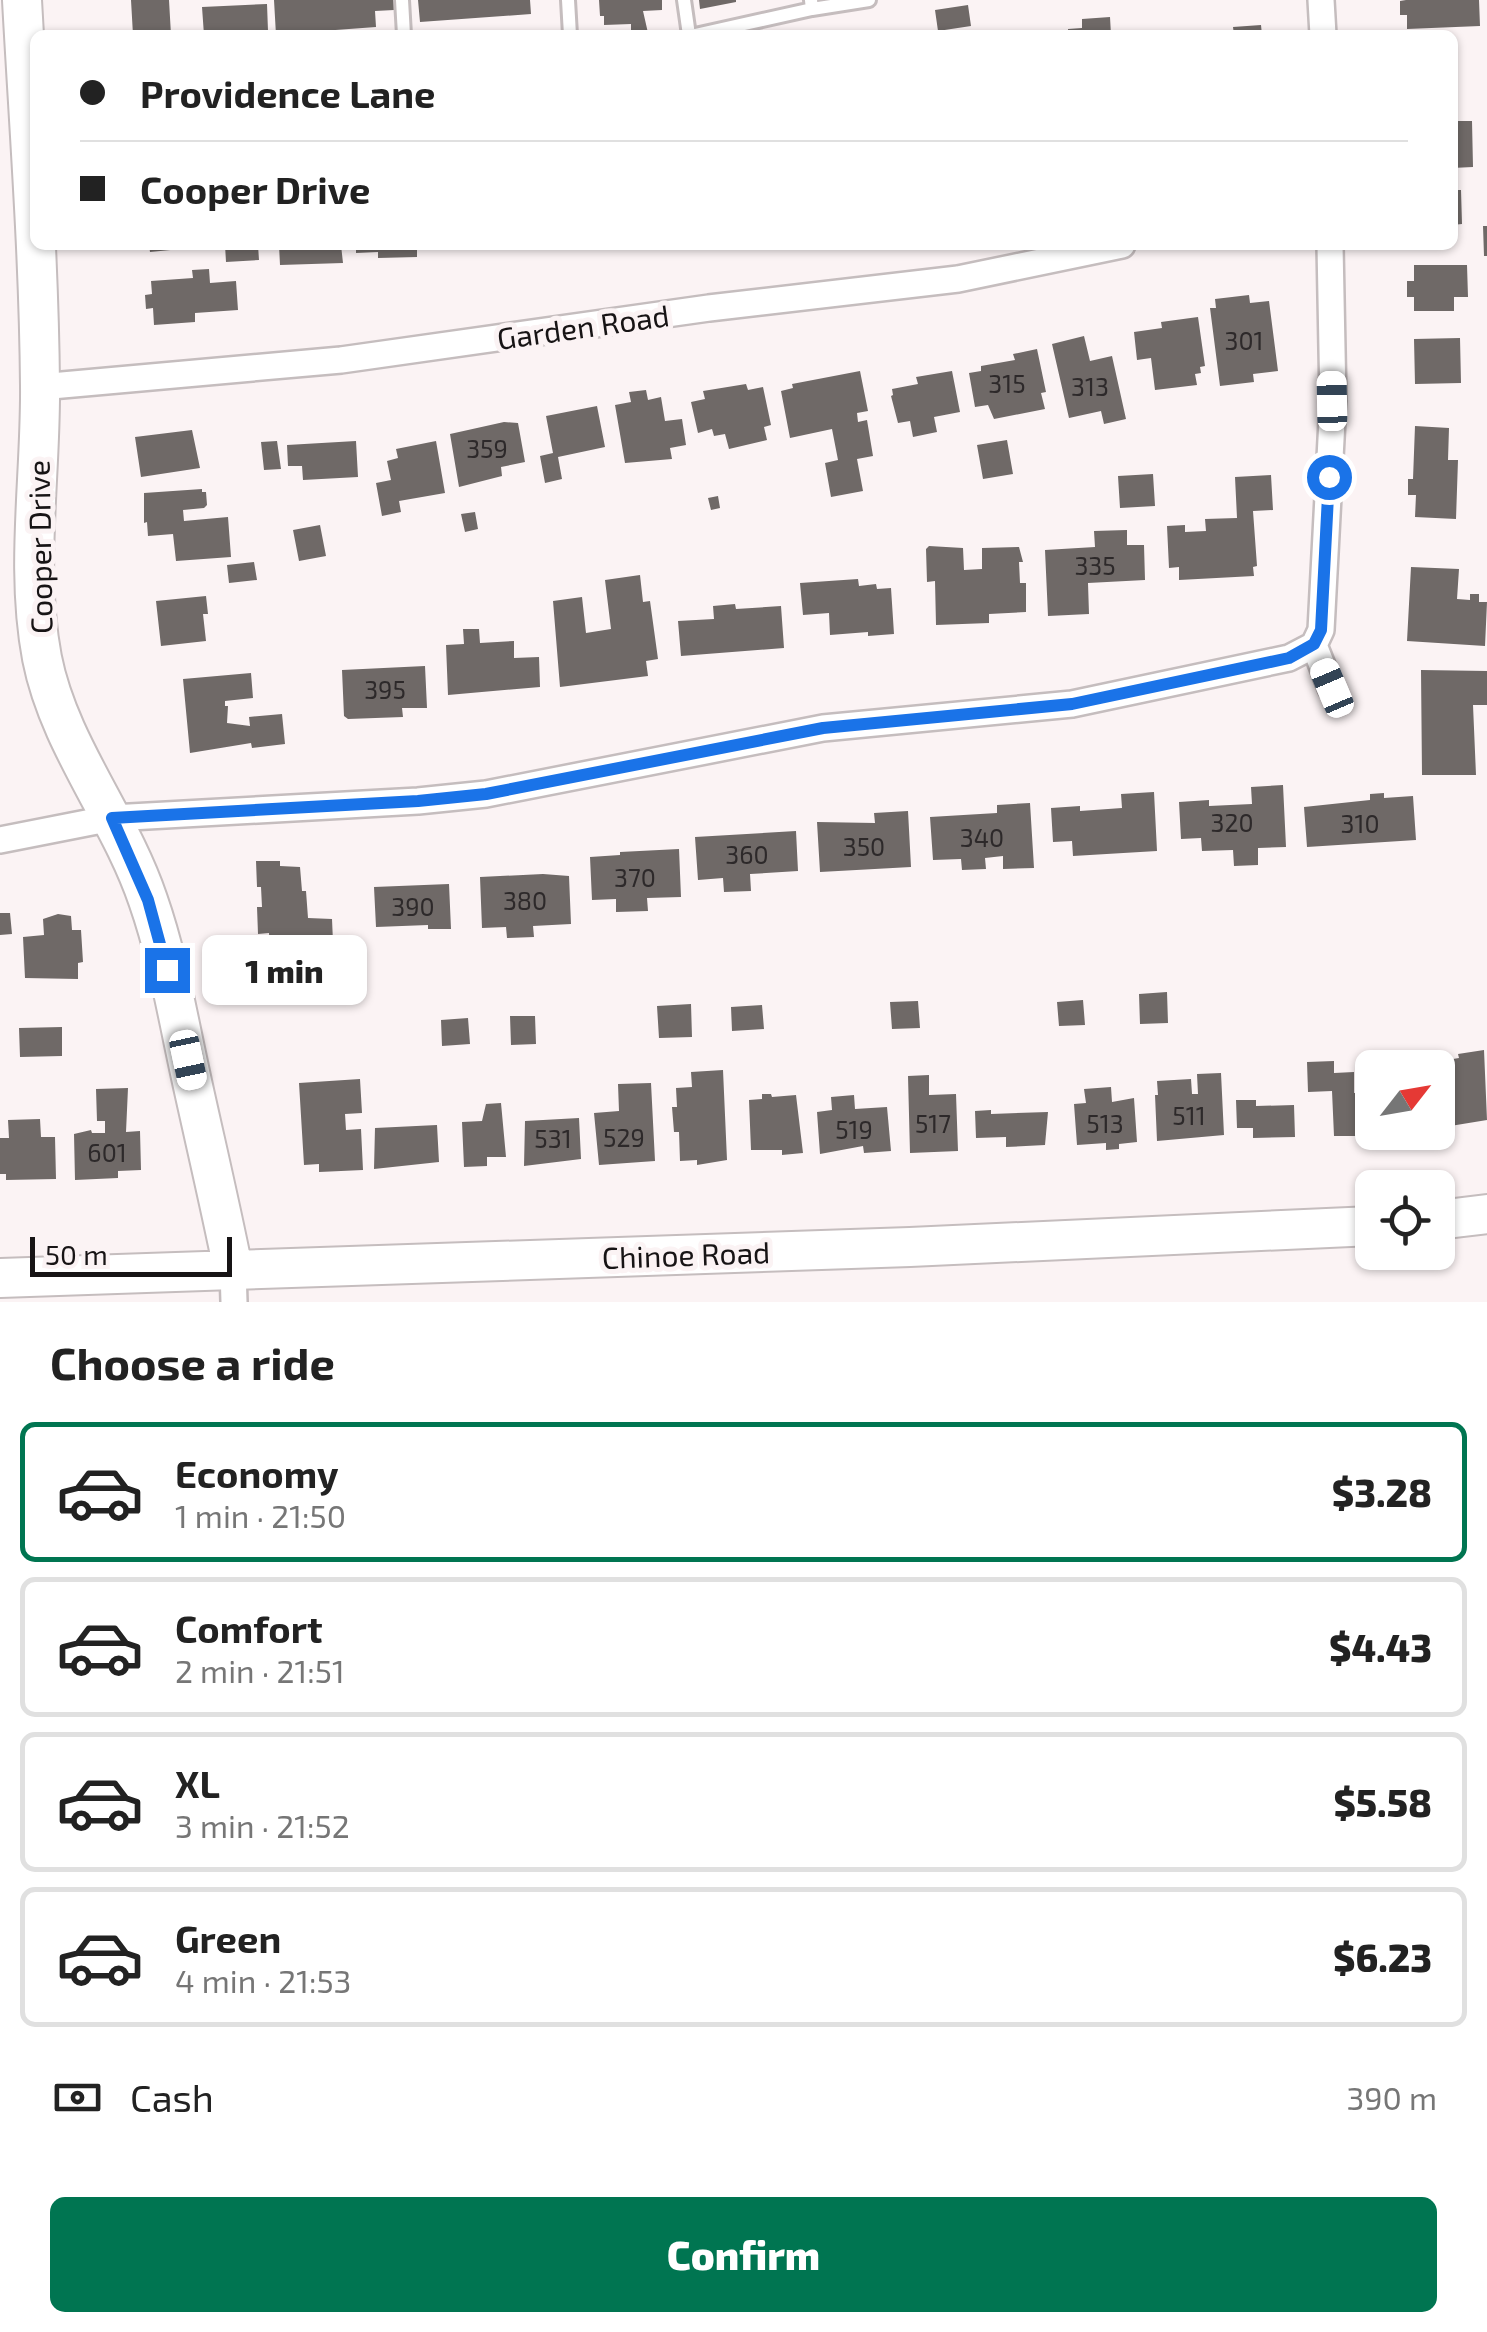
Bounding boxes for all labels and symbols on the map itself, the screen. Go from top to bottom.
street label: Garden Road [495,296,671,356]
house number: 301 [1225,325,1263,355]
house number: 315 [988,368,1026,398]
house number: 313 [1071,371,1109,401]
car [1316,371,1348,431]
house number: 359 [466,433,508,463]
route start [1307,455,1352,500]
street label: Cooper Drive [19,460,59,634]
house number: 335 [1074,550,1116,580]
car [1306,655,1358,721]
house number: 395 [364,674,406,704]
house number: 320 [1210,807,1254,837]
house number: 310 [1341,808,1379,838]
house number: 340 [960,822,1004,852]
house number: 350 [843,831,885,861]
house number: 360 [725,839,769,869]
house number: 370 [614,862,656,892]
house number: 380 [503,885,547,915]
house number: 390 [391,891,435,921]
callout: 1 min [202,935,367,1005]
route end [145,948,190,993]
car [167,1028,209,1092]
north arrow [1355,1050,1455,1150]
house number: 511 [1172,1100,1206,1130]
house number: 517 [915,1108,951,1138]
house number: 513 [1086,1108,1124,1138]
house number: 519 [835,1114,873,1144]
house number: 529 [603,1122,645,1152]
house number: 531 [534,1123,572,1153]
house number: 601 [87,1137,127,1167]
scale bar [30,1232,232,1276]
street label: Chinoe Road [601,1233,771,1275]

